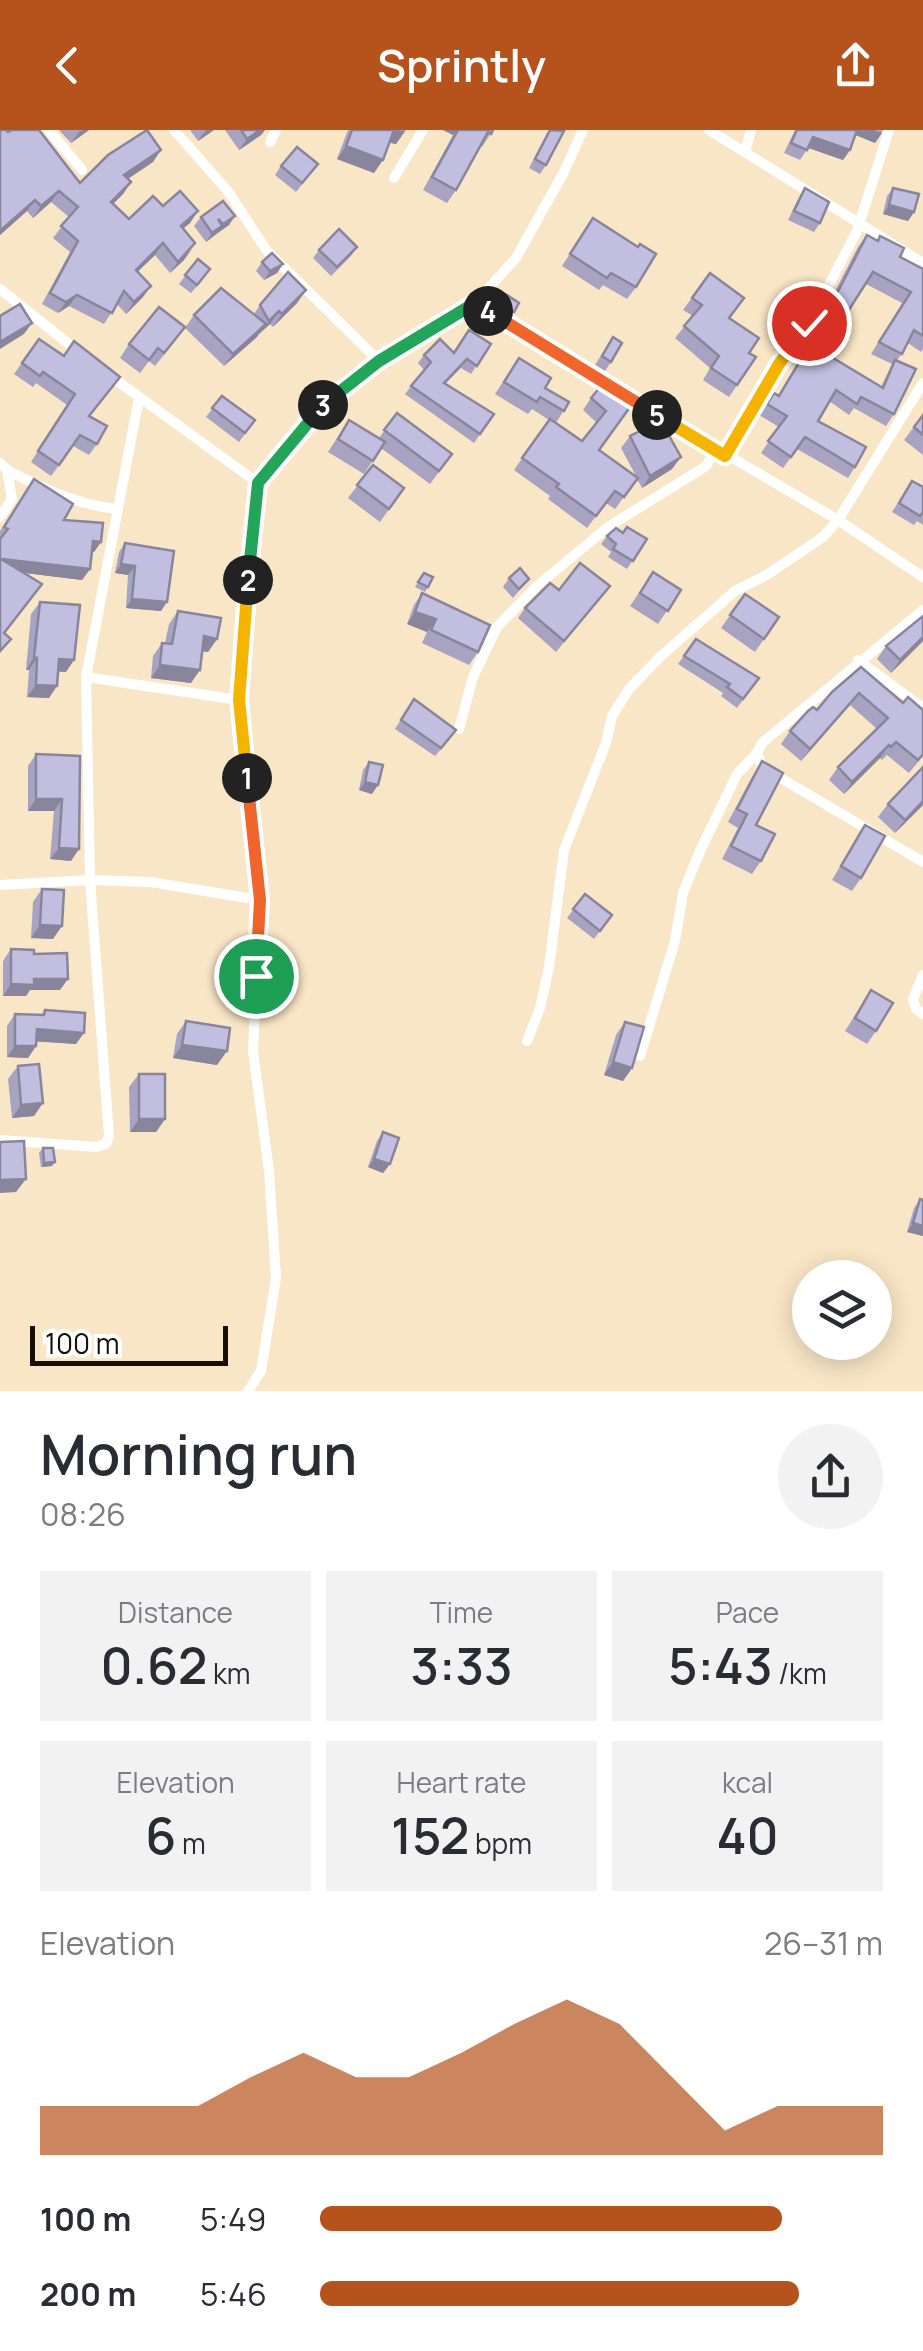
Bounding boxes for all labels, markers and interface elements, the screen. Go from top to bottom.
text: Sprintly [377,34,546,96]
icon: back [40,38,95,93]
icon: share [828,38,883,93]
pin [767,281,852,366]
pin: 4 [463,286,513,336]
text: 4 [479,292,497,330]
icon: check [782,296,837,351]
pin: 3 [298,380,348,430]
text: 3 [315,386,331,424]
pin: 5 [632,390,682,440]
text: 5 [649,396,665,434]
pin: 2 [223,555,273,605]
text: 2 [240,561,256,599]
pin: 1 [222,753,272,803]
text: 1 [241,759,253,797]
pin [214,934,299,1019]
icon: arrive [229,949,284,1004]
map controls [792,1260,892,1360]
button: layers [792,1260,892,1360]
scale bar [30,1321,228,1366]
text: 100 m [45,1324,119,1362]
text: Morning run [40,1416,357,1492]
button: share [778,1424,883,1529]
text: 08:26 [40,1492,126,1536]
text: Distance [118,1593,233,1631]
text: Time [430,1593,493,1631]
text: Pace [716,1593,779,1631]
text: 0.62 [100,1631,207,1699]
text: 3:33 [410,1631,513,1699]
text: 5:43 [668,1631,773,1699]
text: km [207,1654,251,1692]
text: /km [773,1654,827,1692]
text: Elevation [116,1763,235,1801]
text: Heart rate [397,1763,526,1801]
text: kcal [722,1763,773,1801]
text: 6 [145,1801,176,1869]
text: 152 [391,1801,469,1869]
text: 40 [716,1801,779,1869]
text: m [176,1824,206,1862]
text: bpm [469,1824,532,1862]
text: Elevation [40,1921,175,1965]
text: 26–31 m [764,1921,883,1965]
text: 100 m [40,2197,131,2241]
text: 5:49 [200,2197,266,2241]
text: 200 m [40,2272,136,2316]
text: 5:46 [200,2272,267,2316]

